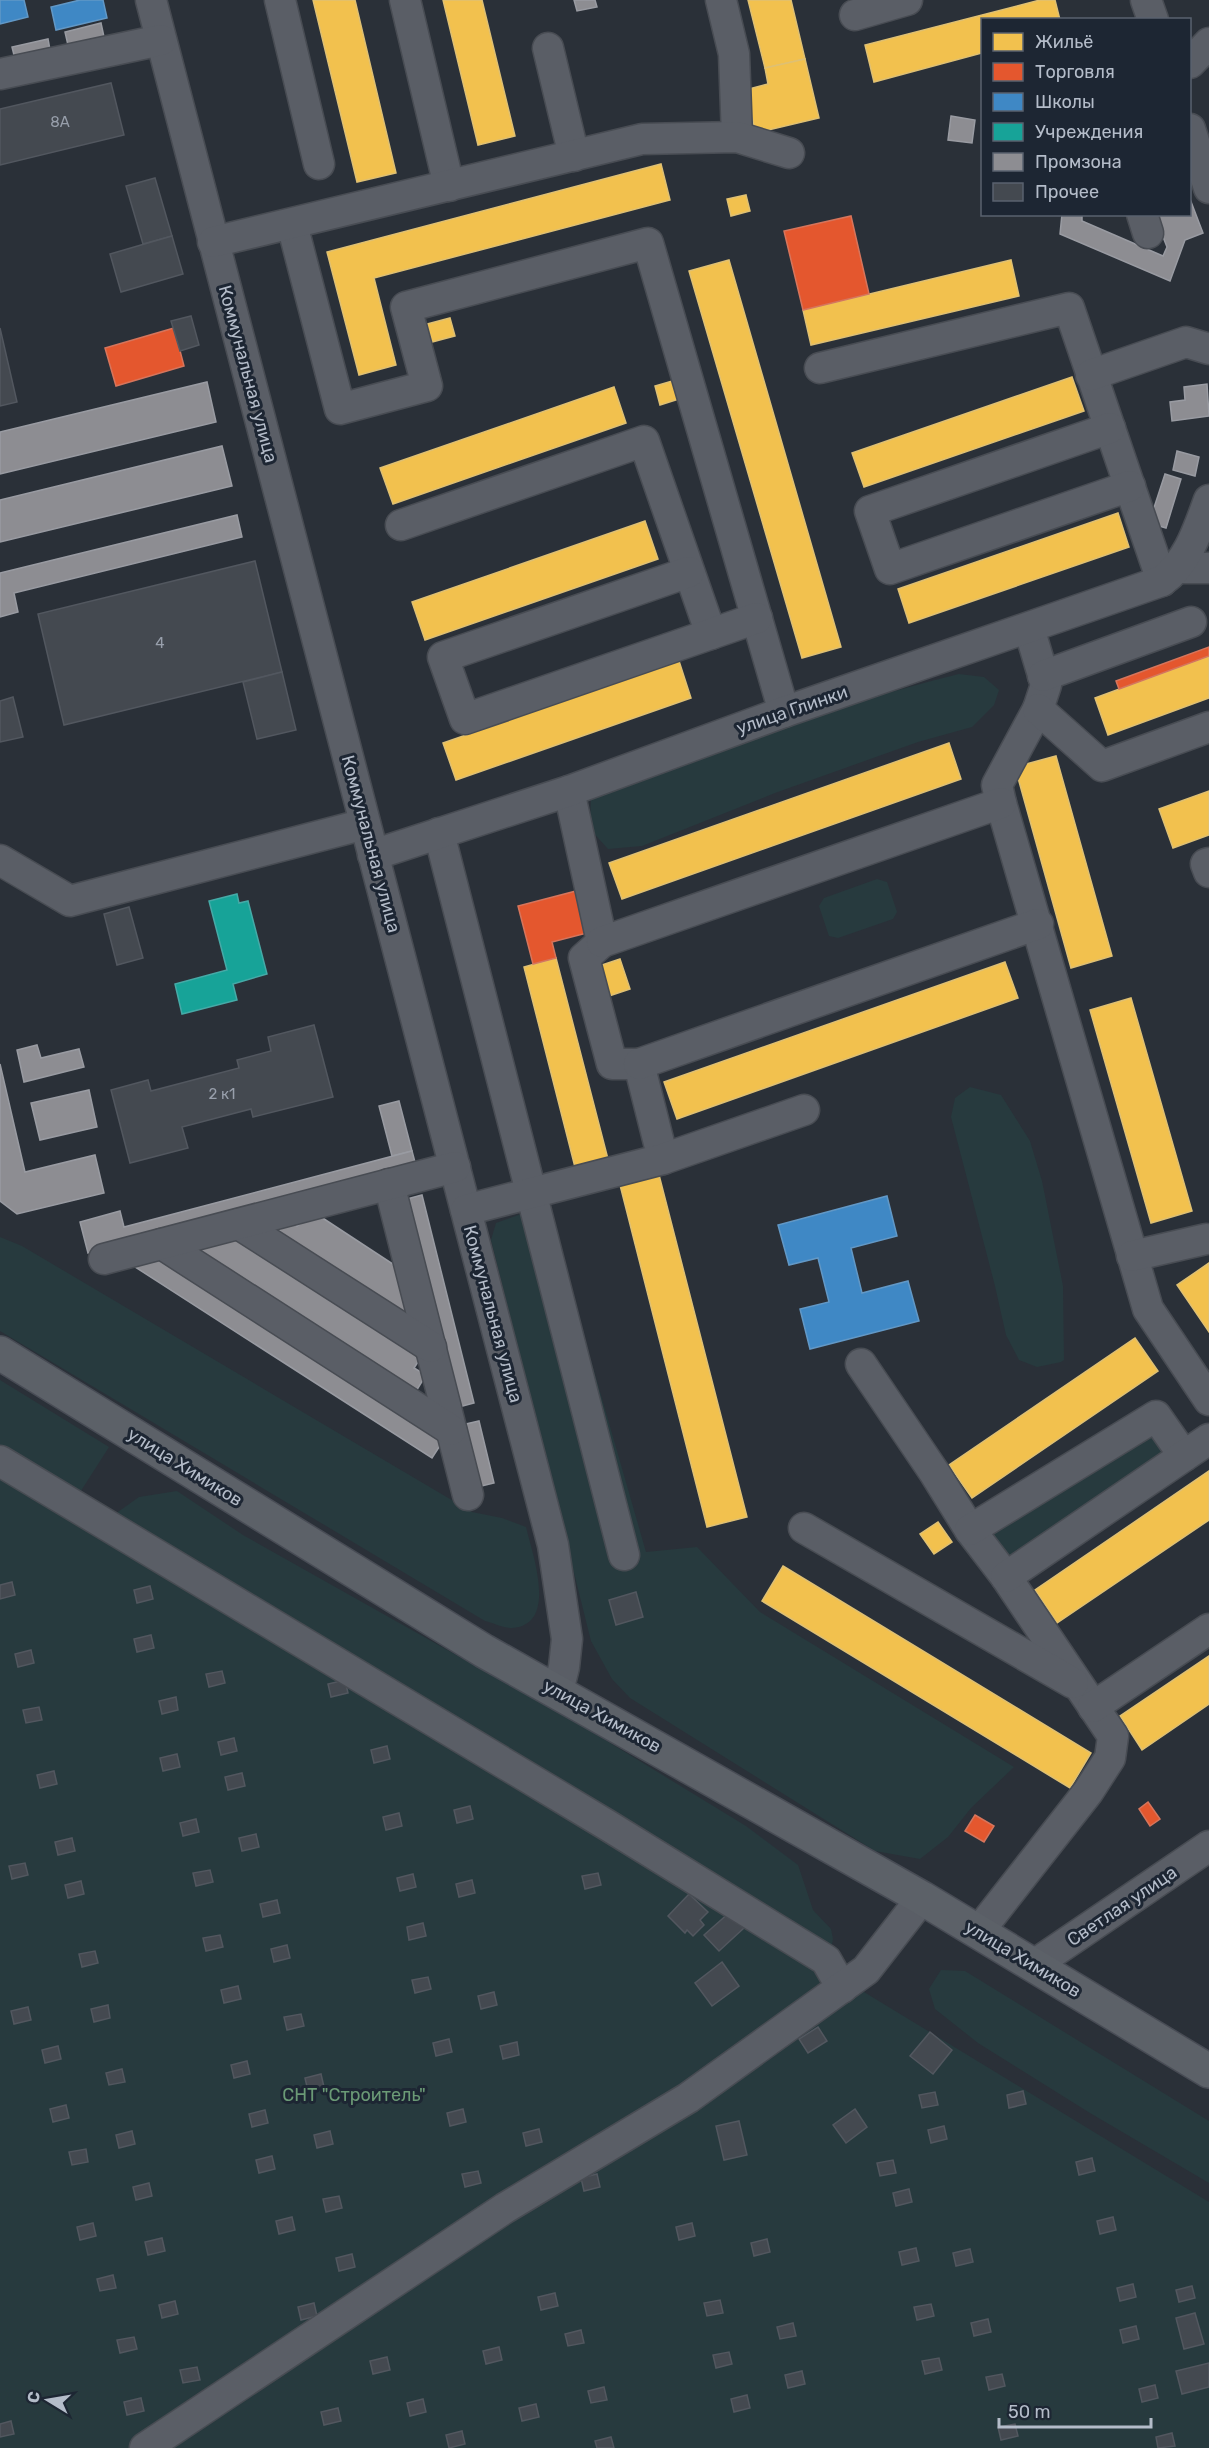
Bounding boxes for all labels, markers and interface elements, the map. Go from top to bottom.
legend [981,18,1191,216]
text: Жильё [1035,31,1093,53]
text: Торговля [1035,61,1115,83]
text: Школы [1035,91,1095,113]
house number: 8А [50,113,70,131]
text: Учреждения [1035,121,1143,143]
text: Промзона [1035,151,1122,173]
text: Прочее [1035,181,1099,203]
street label: Коммунальная улица [214,283,282,465]
house number: 4 [155,634,165,652]
street label: улица Глинки [733,681,851,739]
street label: Коммунальная улица [337,753,405,935]
house number: 2 к1 [209,1085,235,1103]
street label: Коммунальная улица [459,1223,527,1405]
street label: улица Химиков [123,1423,247,1511]
street label: улица Химиков [539,1675,665,1757]
street label: Светлая улица [1063,1861,1181,1951]
street label: улица Химиков [961,1916,1085,2002]
park label: СНТ "Строитель" [282,2084,426,2106]
north arrow [18,2370,78,2430]
text: С [23,2390,44,2405]
scale bar [999,2391,1150,2429]
text: 50 m [1008,2401,1051,2423]

